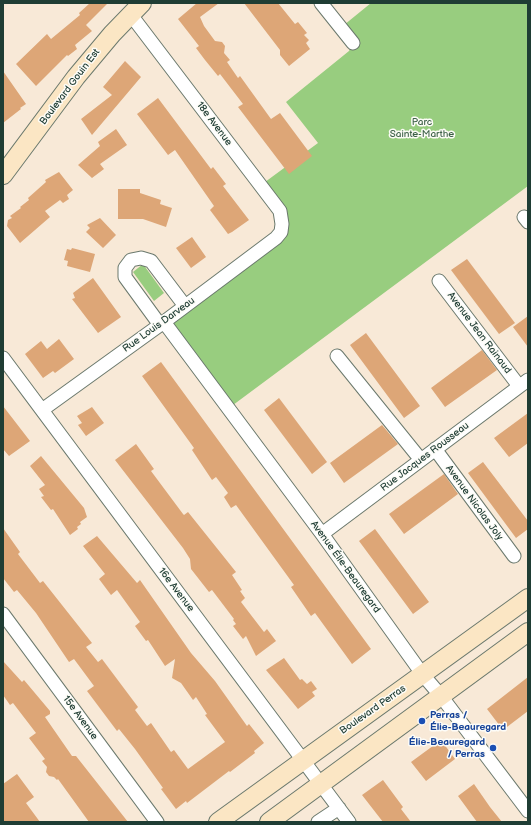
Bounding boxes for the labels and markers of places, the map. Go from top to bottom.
place label: Perras / Élie-Beauregard [430,709,506,732]
marker: Perras / Élie-Beauregard [417,716,427,726]
place label: Élie-Beauregard / Perras [409,736,485,760]
marker: Élie-Beauregard / Perras [488,743,498,753]

